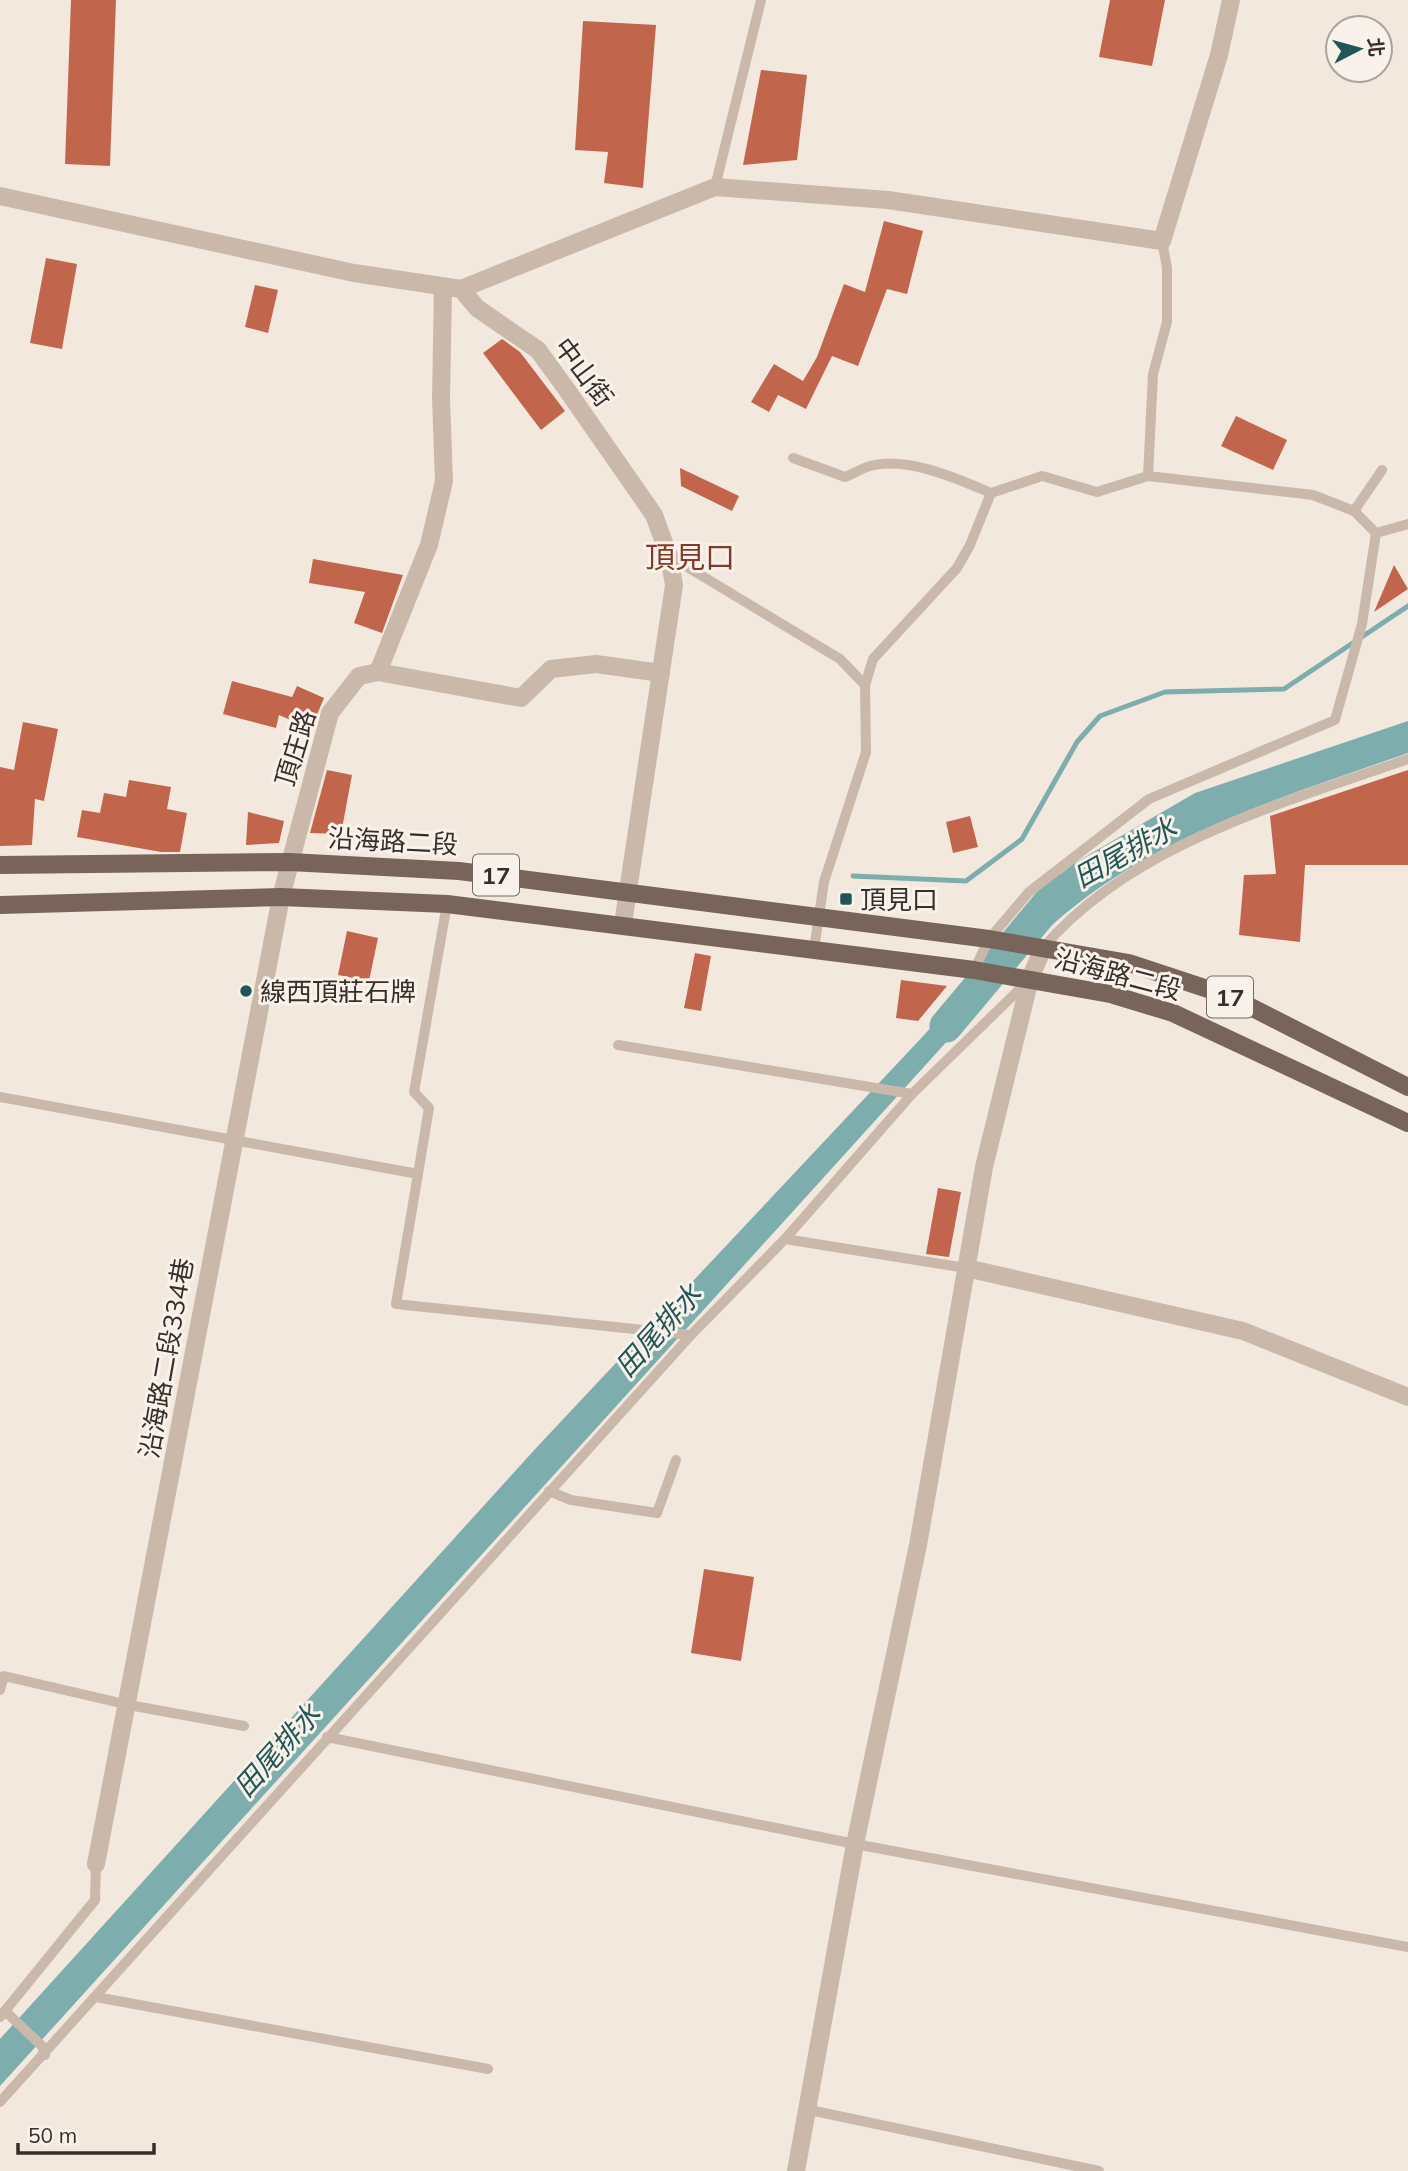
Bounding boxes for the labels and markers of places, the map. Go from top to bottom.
place label: 頂見口 [860,883,938,916]
marker: 頂見口 [838,891,854,907]
place label: 線西頂莊石牌 [260,975,416,1008]
marker: 線西頂莊石牌 [238,983,254,999]

